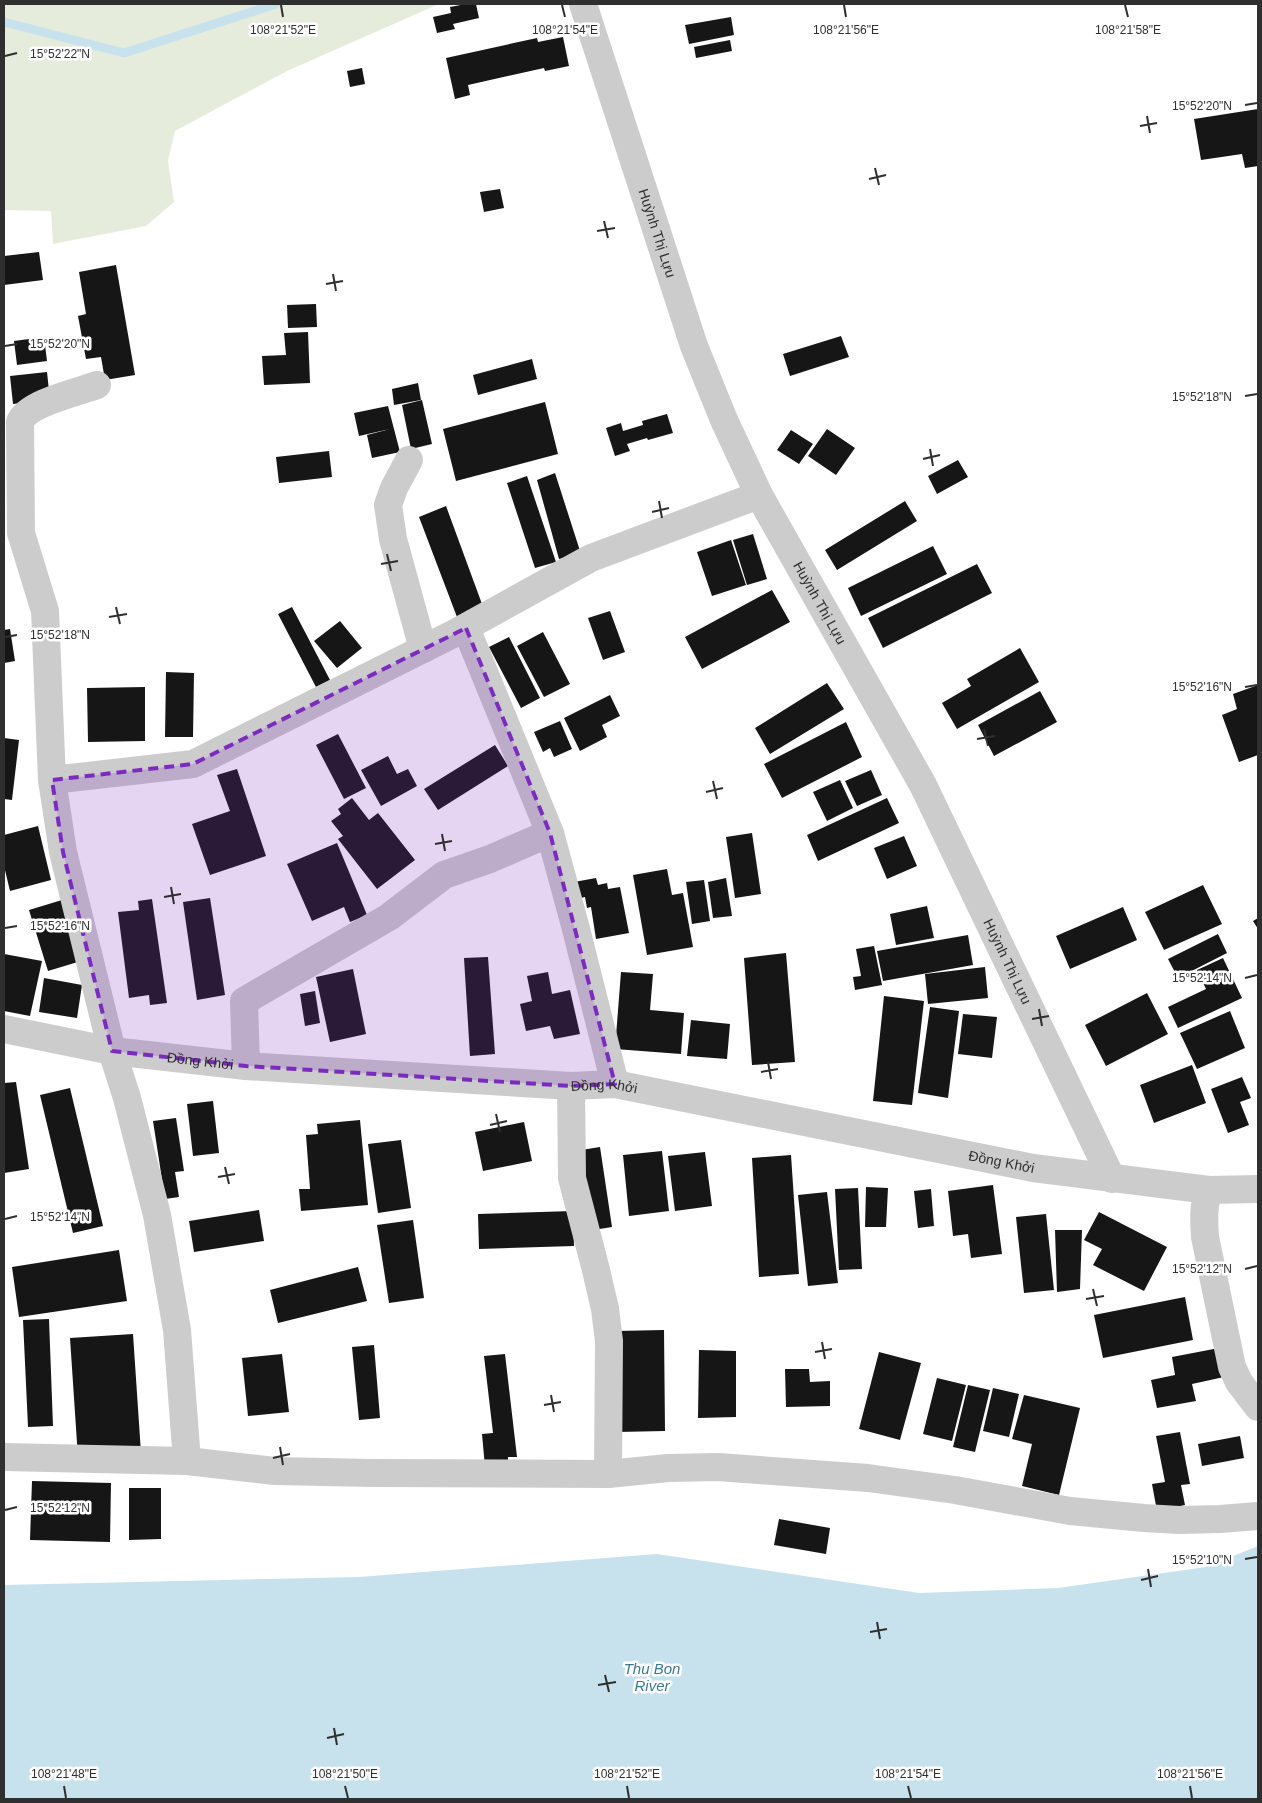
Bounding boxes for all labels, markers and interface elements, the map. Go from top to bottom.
text: 108°21'52"E [250,23,316,37]
text: 108°21'54"E [532,23,598,37]
text: 108°21'56"E [813,23,879,37]
text: 108°21'58"E [1095,23,1161,37]
text: 15°52'22"N [30,47,90,61]
text: 15°52'20"N [1172,99,1232,113]
street label: Huỳnh Thị Lựu [636,187,679,280]
text: 15°52'20"N [30,337,90,351]
text: 15°52'18"N [1172,390,1232,404]
street label: Huỳnh Thị Lựu [790,559,850,647]
text: 15°52'18"N [30,628,90,642]
text: 15°52'16"N [1172,680,1232,694]
street label: Huỳnh Thị Lựu [980,916,1035,1007]
text: 15°52'16"N [30,919,90,933]
text: 15°52'14"N [1172,971,1232,985]
street label: Đồng Khởi [166,1049,234,1073]
street label: Đồng Khởi [571,1076,639,1096]
street label: Đồng Khởi [967,1147,1036,1176]
text: 15°52'14"N [30,1210,90,1224]
text: 15°52'12"N [1172,1262,1232,1276]
text: 15°52'12"N [30,1501,90,1515]
text: 15°52'10"N [1172,1553,1232,1567]
water label: Thu Bon River [624,1660,680,1694]
text: 108°21'48"E [31,1767,97,1781]
text: 108°21'50"E [312,1767,378,1781]
text: 108°21'52"E [594,1767,660,1781]
text: 108°21'54"E [875,1767,941,1781]
text: 108°21'56"E [1157,1767,1223,1781]

